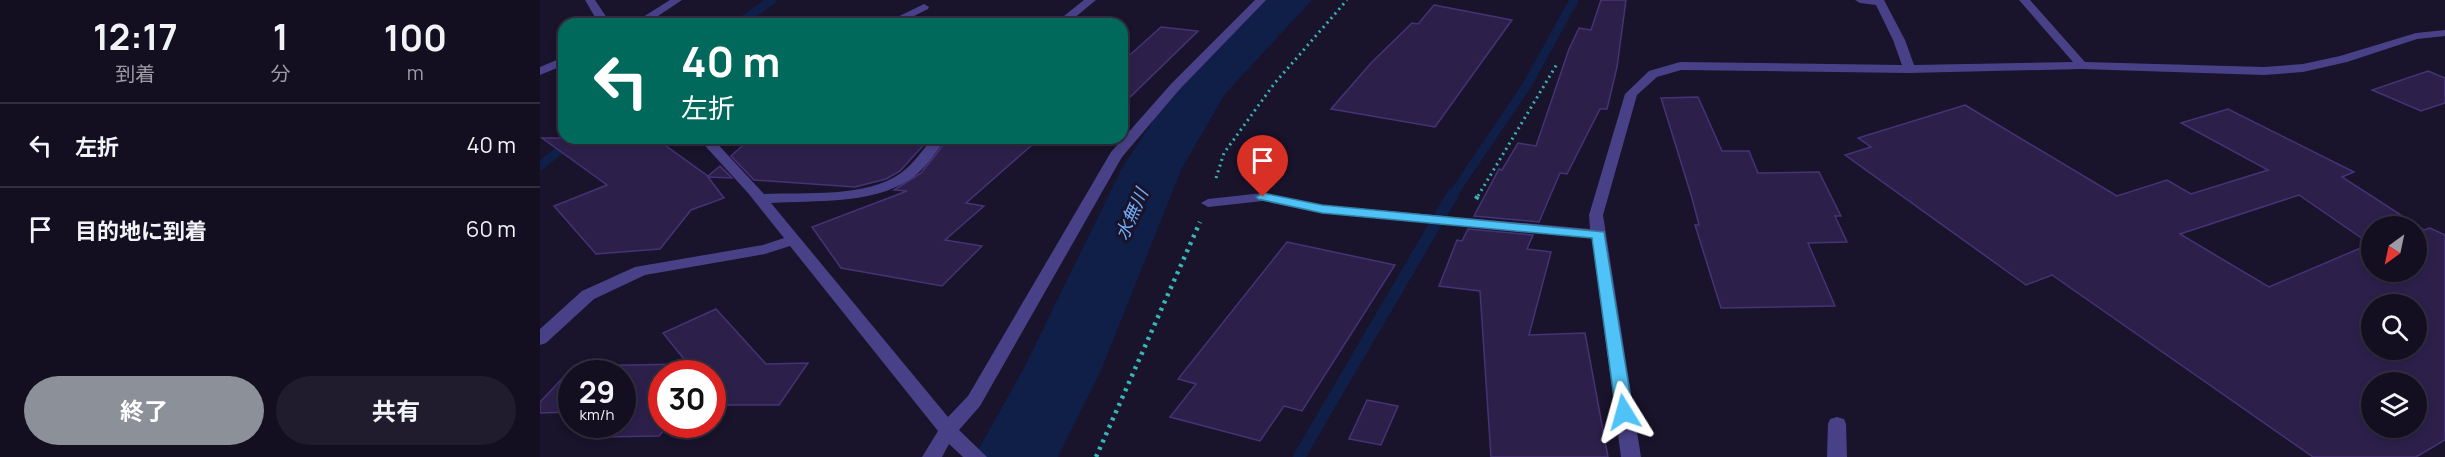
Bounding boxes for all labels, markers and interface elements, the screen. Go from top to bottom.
text: 12:17 [93,12,178,61]
text: 1 [273,12,289,61]
text: 100 [384,13,447,62]
text: 40 m [681,32,780,90]
icon: left [582,42,660,120]
text: m [407,59,424,86]
text: 到着 [115,60,155,87]
text: 分 [271,60,291,87]
text: 左折 [681,89,735,126]
icon: left [24,129,57,162]
text: 40 m [467,130,516,160]
text: 左折 [75,132,119,162]
pin [1237,135,1288,197]
icon: arrive [1246,144,1279,177]
water label: 水無川 [1109,183,1154,244]
icon: arrive [24,213,57,246]
text: 60 m [466,214,516,244]
text: 目的地に到着 [75,216,207,246]
north arrow [2361,216,2427,282]
map controls [2361,216,2427,438]
button: search [2361,294,2427,360]
speed limit sign: 30 [648,360,726,438]
text: 29 [579,371,615,412]
button: layers [2361,372,2427,438]
button: 終了 [24,376,264,445]
button: 共有 [276,376,516,445]
position arrow [1592,380,1656,444]
text: km/h [580,404,614,425]

